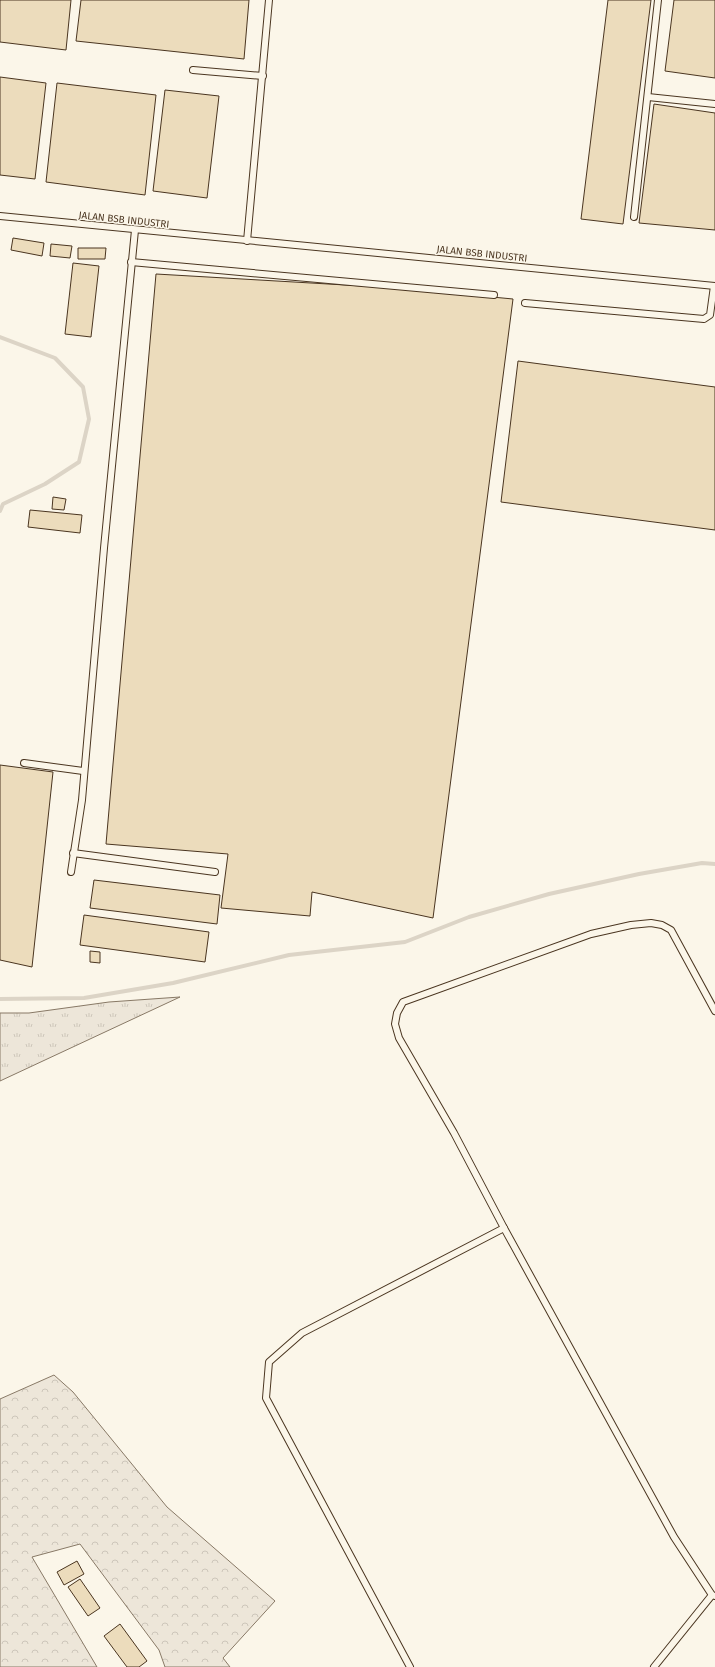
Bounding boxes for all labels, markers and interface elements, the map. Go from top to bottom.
street label: JALAN BSB INDUSTRI [78,209,170,231]
street label: JALAN BSB INDUSTRI [436,243,528,265]

